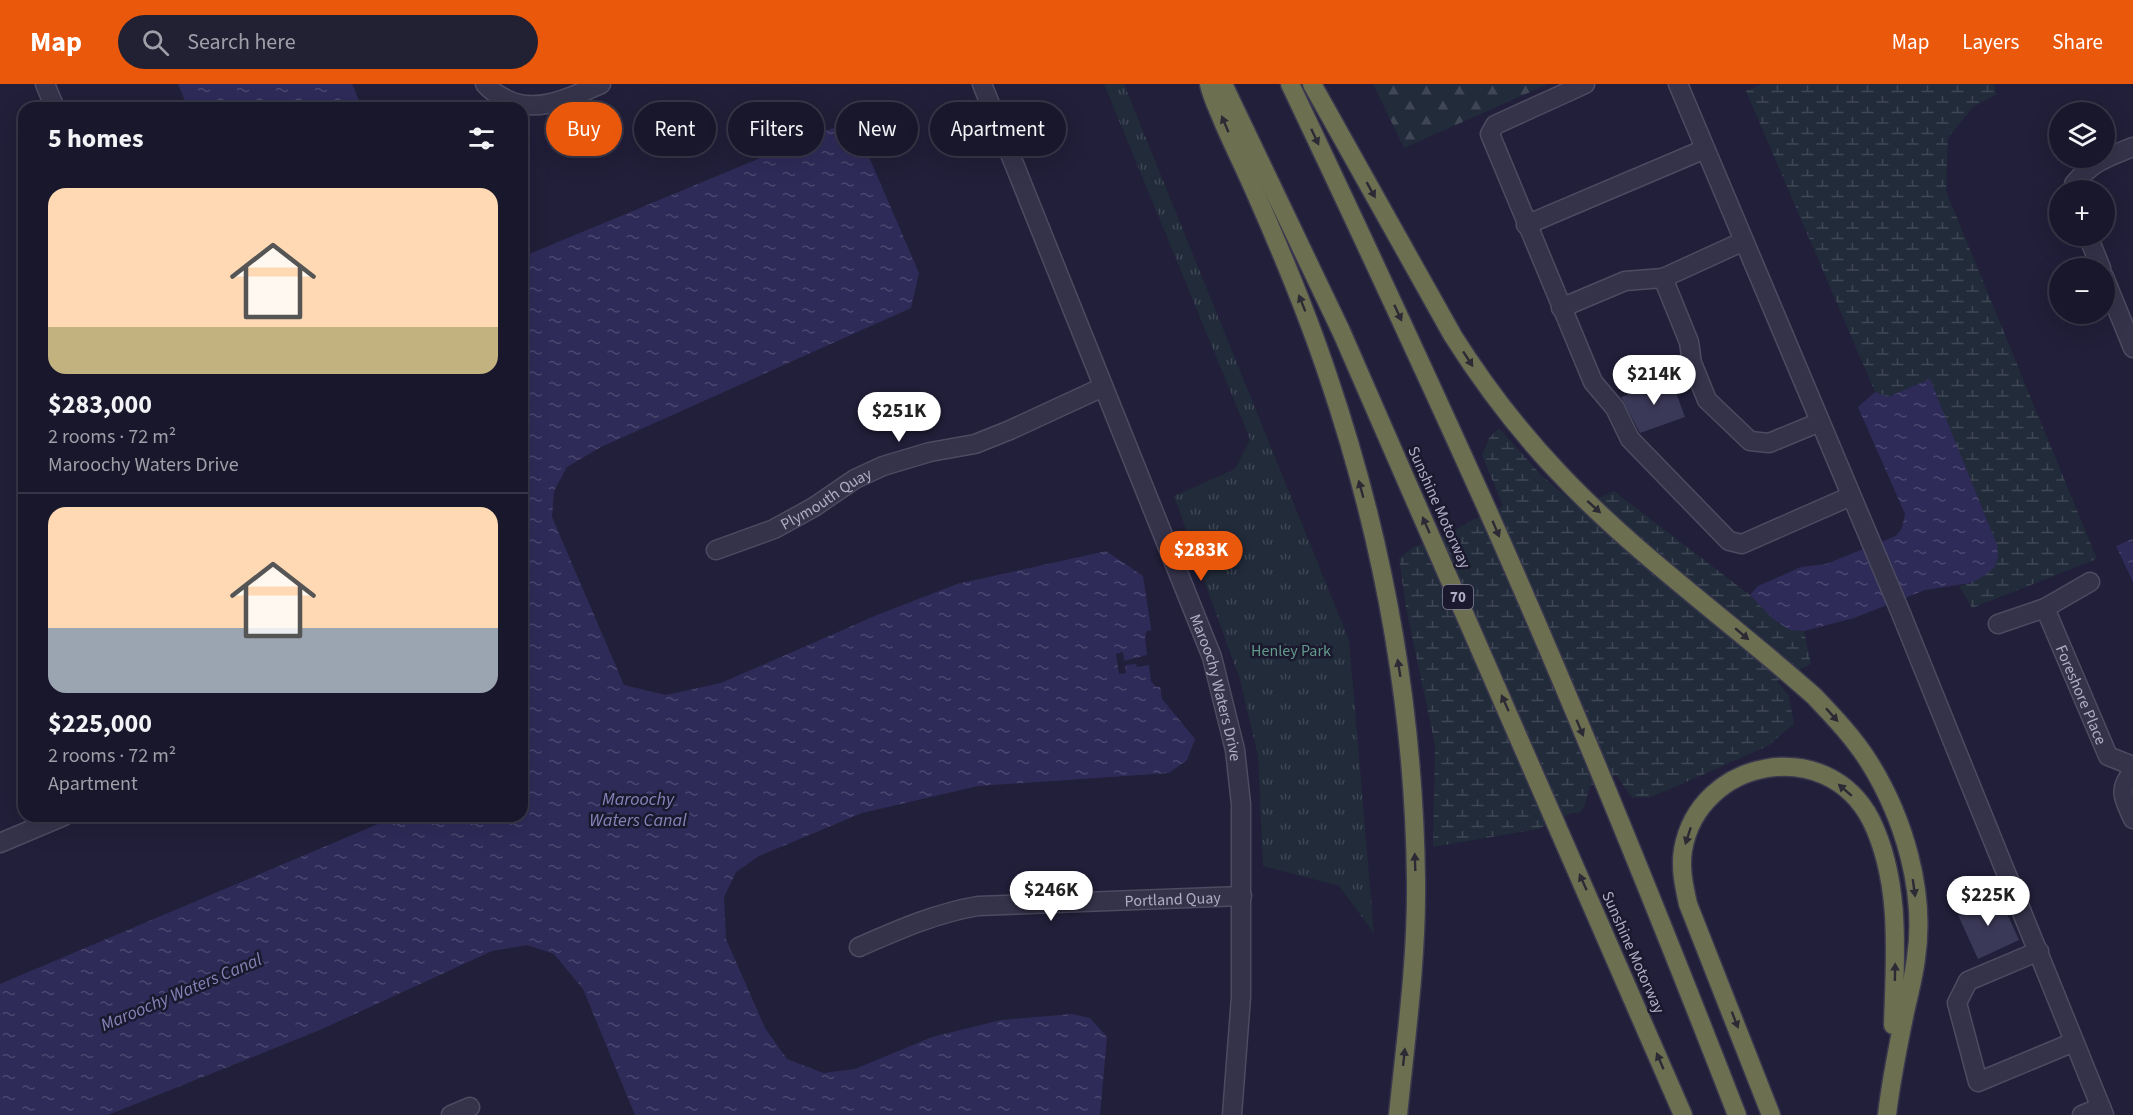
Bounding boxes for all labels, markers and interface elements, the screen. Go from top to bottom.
search box [118,15,538,69]
text: Map [30,22,82,62]
icon: search [139,26,172,59]
text: Search here [187,26,296,58]
text: Map [1892,27,1929,57]
text: Layers [1962,27,2019,57]
text: Share [2052,27,2103,57]
chip: Buy [546,102,622,156]
chip: Rent [634,102,716,156]
chip: Filters [728,102,824,156]
chip: New [836,102,918,156]
chip: Apartment [930,102,1066,156]
map controls [2049,102,2115,324]
button: layers [2049,102,2115,168]
one-way arrow [1220,116,1229,133]
text: 5 homes [48,120,143,157]
icon: filters [465,122,498,155]
one-way arrow [1310,128,1319,145]
button: + [2049,180,2115,246]
one-way arrow [1366,182,1376,199]
icon: home [219,227,327,335]
button: − [2049,258,2115,324]
one-way arrow [1297,294,1306,312]
one-way arrow [1393,305,1403,323]
one-way arrow [1462,351,1474,367]
pin: $214K [1612,355,1696,406]
text: $214K [1627,360,1681,388]
text: $283,000 [48,386,152,423]
pin: $251K [857,392,941,443]
text: $251K [872,397,926,425]
text: 2 rooms · 72 m² [48,423,176,451]
street label: Sunshine Motorway [1402,443,1476,573]
text: Maroochy Waters Drive [48,451,239,479]
street label: Plymouth Quay [777,463,876,535]
one-way arrow [1356,480,1366,498]
one-way arrow [1586,500,1601,513]
one-way arrow [1422,516,1431,533]
one-way arrow [1491,521,1500,538]
pin: $283K [1159,531,1243,582]
text: $283K [1174,536,1228,564]
icon: home [219,546,327,654]
road number: 70 [1443,585,1473,609]
street label: Maroochy Waters Drive [1184,611,1246,762]
one-way arrow [1734,628,1750,641]
park label: Henley Park [1251,640,1331,662]
street label: Foreshore Place [2050,642,2112,748]
one-way arrow [1394,659,1403,678]
one-way arrow [1500,695,1509,712]
text: $225,000 [48,705,152,742]
one-way arrow [1825,707,1838,722]
one-way arrow [1576,719,1585,737]
text: 2 rooms · 72 m² [48,742,176,770]
text: Apartment [48,770,138,798]
one-way arrow [1838,784,1853,797]
water label: Maroochy Waters Canal [589,787,687,833]
one-way arrow [1682,827,1692,845]
one-way arrow [1411,853,1420,872]
pin: $246K [1009,871,1093,922]
one-way arrow [1578,874,1587,891]
text: $246K [1024,876,1078,904]
pin: $225K [1946,876,2030,927]
one-way arrow [1910,879,1919,898]
text: $225K [1961,881,2015,909]
street label: Portland Quay [1124,887,1222,912]
street label: Sunshine Motorway [1596,888,1670,1018]
water label: Maroochy Waters Canal [97,947,266,1038]
one-way arrow [1890,962,1899,981]
one-way arrow [1730,1011,1740,1029]
one-way arrow [1399,1047,1409,1066]
one-way arrow [1655,1052,1665,1070]

